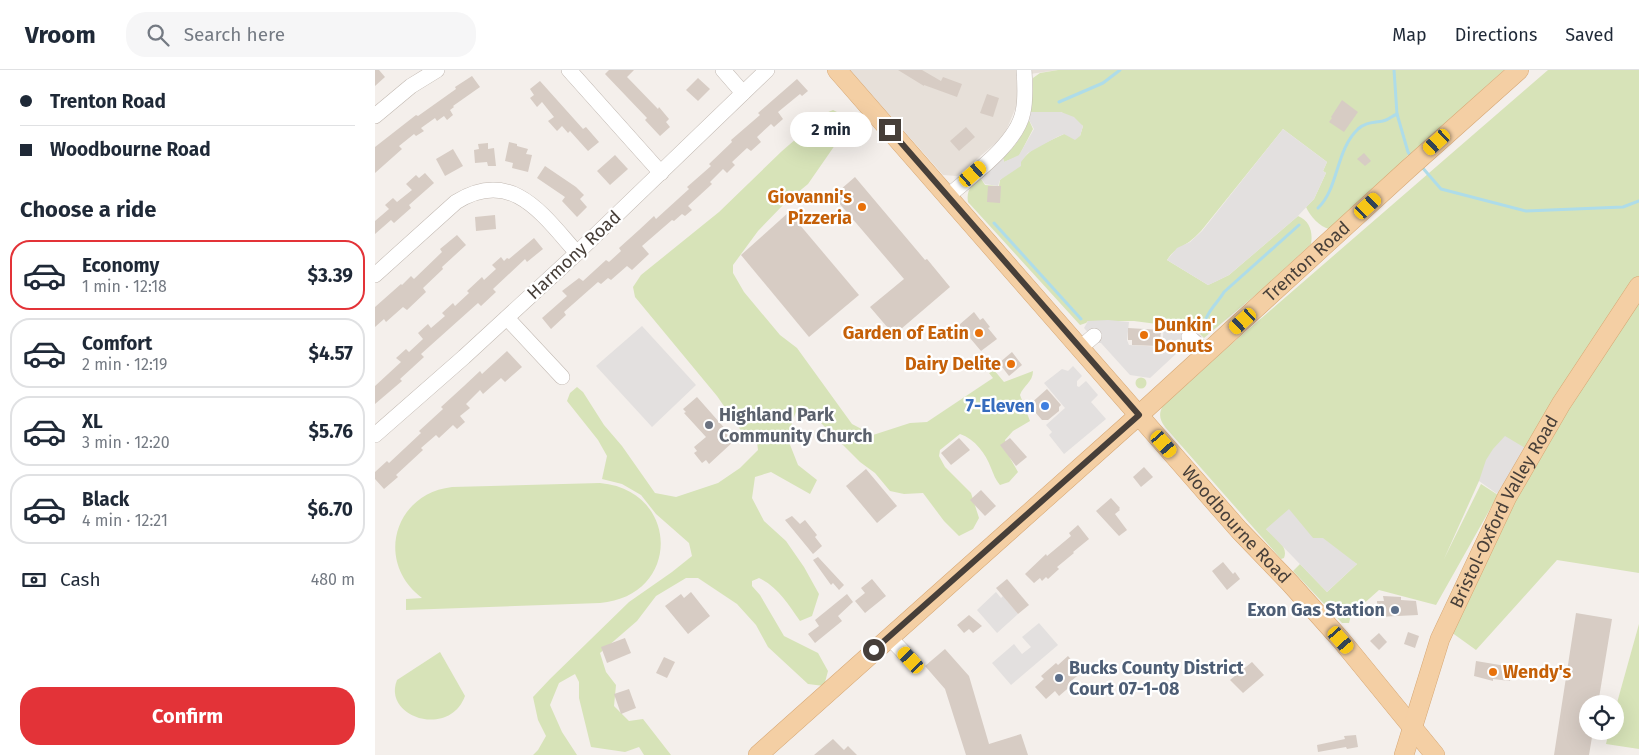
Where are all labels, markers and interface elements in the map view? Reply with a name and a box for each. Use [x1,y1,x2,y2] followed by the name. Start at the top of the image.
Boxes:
[126,12,476,57] search box
[25,21,96,49] text: Vroom
[144,21,172,49] icon: search
[184,23,285,46] text: Search here
[1392,24,1427,46] text: Map
[1455,24,1537,46] text: Directions
[1565,24,1614,46] text: Saved
[50,90,166,113] text: Trenton Road
[790,112,873,148] callout: 2 min
[879,119,901,141] route end
[811,120,851,139] text: 2 min
[1420,126,1453,158] car
[50,138,211,161] text: Woodbourne Road
[956,158,989,190] car
[768,186,852,229] place label: Giovanni's Pizzeria
[1351,190,1384,222] car
[20,196,156,223] text: Choose a ride
[856,201,868,213] marker: Giovanni's Pizzeria
[522,206,626,304] street label: Harmony Road
[1259,217,1354,307] street label: Trenton Road
[22,253,67,298] icon: car
[82,254,159,277] text: Economy
[308,264,353,287] text: $3.39
[82,277,167,296] text: 1 min · 12:18
[1226,305,1259,337] car
[1154,314,1216,357] place label: Dunkin' Donuts
[843,322,969,344] place label: Garden of Eatin
[973,327,985,339] marker: Garden of Eatin
[1138,329,1150,341] marker: Dunkin' Donuts
[22,331,67,376] icon: car
[82,332,152,355] text: Comfort
[309,342,353,365] text: $4.57
[905,353,1001,375] place label: Dairy Delite
[82,355,167,374] text: 2 min · 12:19
[1005,358,1017,370] marker: Dairy Delite
[965,395,1035,417] place label: 7-Eleven
[1039,400,1051,412] marker: 7-Eleven
[719,404,873,447] place label: Highland Park Community Church
[22,409,67,454] icon: car
[82,410,103,433] text: XL
[1445,411,1563,612] street label: Bristol-Oxford Valley Road
[703,419,715,431] marker: Highland Park Community Church
[309,420,353,443] text: $5.76
[1148,428,1179,460] car
[82,433,170,452] text: 3 min · 12:20
[1177,461,1295,588] street label: Woodbourne Road
[22,487,67,532] icon: car
[82,488,129,511] text: Black
[307,498,353,521] text: $6.70
[82,511,168,530] text: 4 min · 12:21
[20,566,48,594] icon: cash
[60,568,101,591] text: Cash
[311,570,355,589] text: 480 m
[1247,599,1385,621] place label: Exon Gas Station
[1389,604,1401,616] marker: Exon Gas Station
[1325,624,1356,656] car
[863,639,885,661] route start
[895,644,926,676] car
[1069,657,1245,700] place label: Bucks County District Court 07-1-08
[1503,661,1572,683] place label: Wendy's
[1487,666,1499,678] marker: Wendy's
[1053,672,1065,684] marker: Bucks County District Court 07-1-08
[20,687,355,745] button: Confirm
[1579,695,1624,740] map controls
[1579,695,1624,740] button: locate

